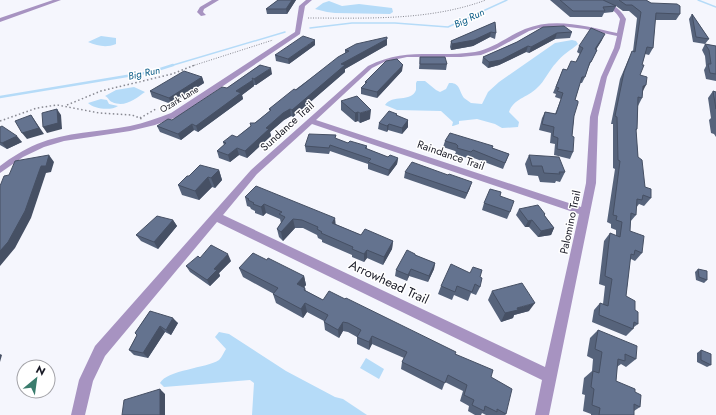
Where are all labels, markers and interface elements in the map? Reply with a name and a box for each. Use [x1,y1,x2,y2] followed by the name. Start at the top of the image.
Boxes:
[451,4,487,32] water label: Big Run
[127,62,161,84] water label: Big Run
[157,82,201,116] street label: Ozark Lane
[256,97,318,155] street label: Sundance Trail
[415,136,487,174] street label: Raindance Trail
[555,189,585,255] street label: Palomino Trail
[346,255,432,309] street label: Arrowhead Trail
[16,359,56,399] north arrow
[33,361,49,379] text: N

